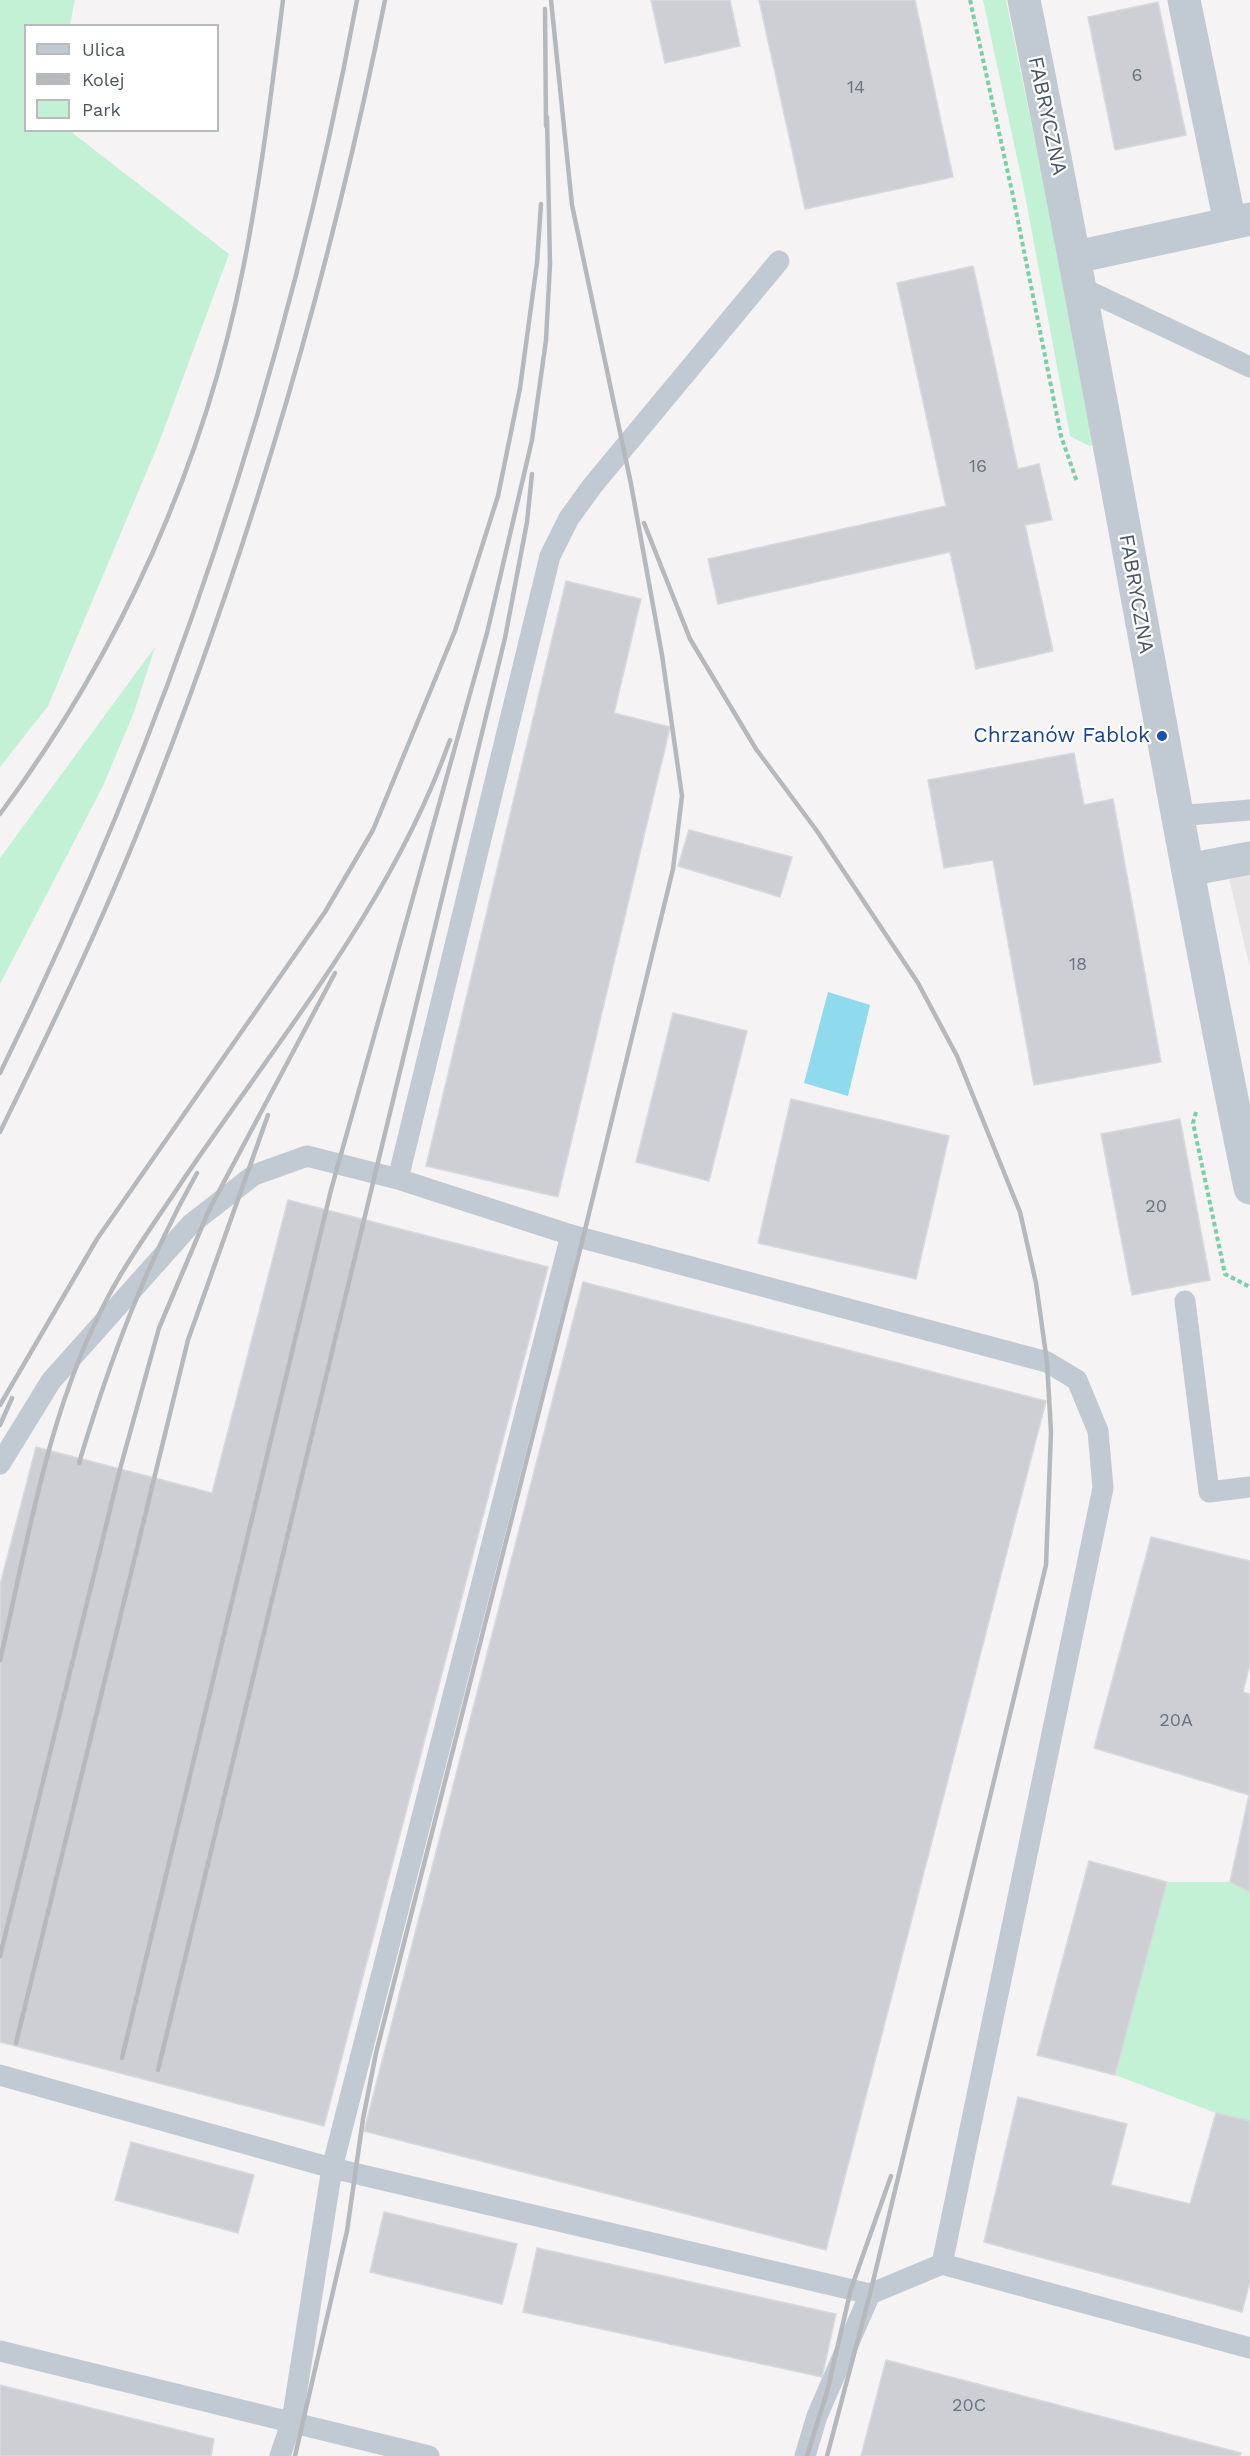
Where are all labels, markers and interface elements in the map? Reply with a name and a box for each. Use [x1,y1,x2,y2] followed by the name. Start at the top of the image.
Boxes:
[24,24,219,132] legend
[82,39,125,60] text: Ulica
[1022,54,1072,178] street label: FABRYCZNA
[1132,65,1142,87] house number: 6
[82,69,125,90] text: Kolej
[847,77,865,99] house number: 14
[82,99,121,120] text: Park
[969,456,987,478] house number: 16
[1113,532,1159,656] street label: FABRYCZNA
[973,723,1150,749] place label: Chrzanów Fablok
[1155,729,1169,743] marker: Chrzanów Fablok
[1069,954,1087,976] house number: 18
[1145,1196,1167,1218] house number: 20
[1159,1710,1193,1732] house number: 20A
[952,2395,986,2417] house number: 20C

